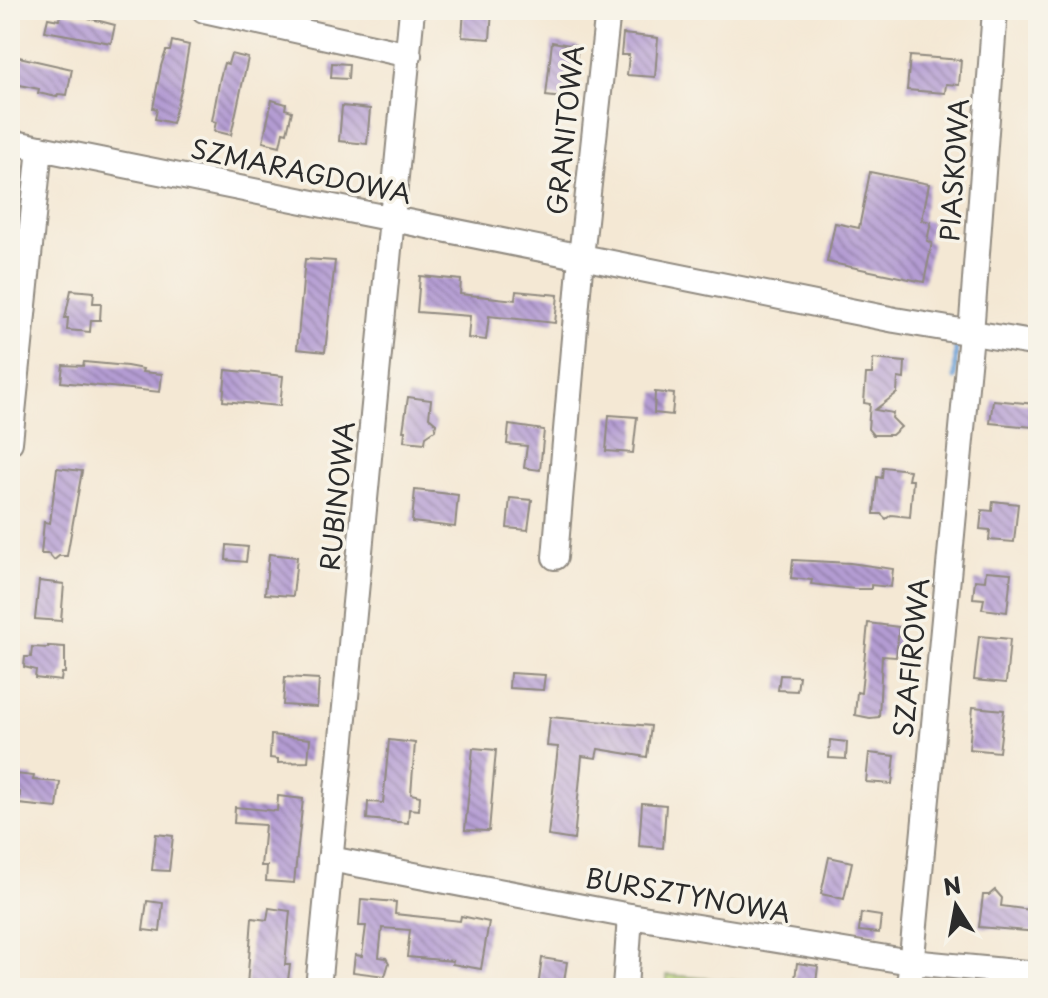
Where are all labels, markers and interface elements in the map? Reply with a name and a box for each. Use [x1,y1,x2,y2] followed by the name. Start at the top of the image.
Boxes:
[536,43,593,217] street label: GRANITOWA
[929,97,978,243] street label: PIASKOWA
[187,128,415,213] street label: SZMARAGDOWA
[309,419,364,572] street label: RUBINOWA
[883,576,938,740] street label: SZAFIROWA
[583,857,794,932] street label: BURSZTYNOWA
[916,866,996,946] north arrow
[940,867,964,903] text: N

